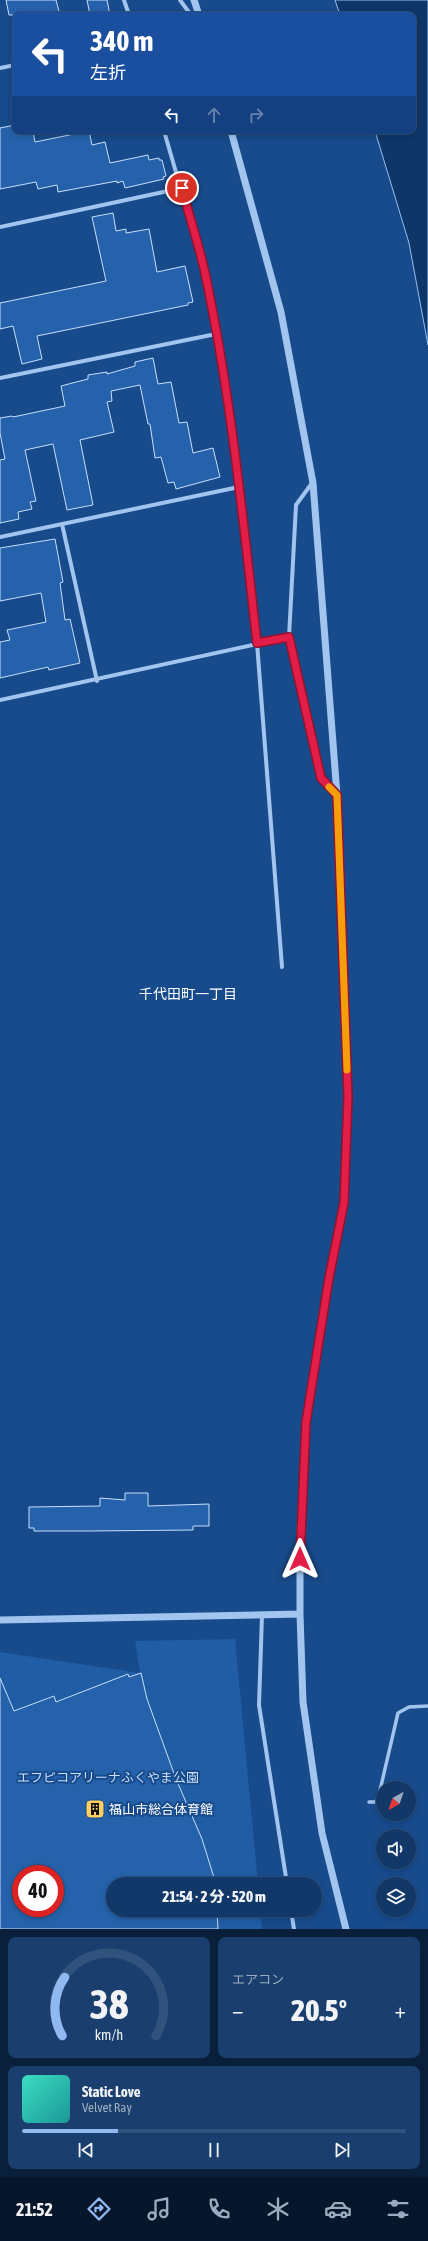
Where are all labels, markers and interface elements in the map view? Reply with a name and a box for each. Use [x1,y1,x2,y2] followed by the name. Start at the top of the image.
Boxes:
[90,25,153,57] text: 340 m
[24,28,76,80] icon: left
[90,62,126,83] text: 左折
[161,104,183,126] icon: left
[203,104,225,126] icon: ahead
[245,104,267,126] icon: right
[165,171,199,205] pin
[171,177,193,199] icon: arrive
[139,986,237,1002] district label: 千代田町一丁目
[279,1538,321,1580] position arrow
[17,1770,199,1785] park label: エフピコアリーナふくやま公園
[376,1781,416,1821] north arrow
[376,1781,416,1917] map controls
[84,1798,106,1820] building icon: 福山市総合体育館
[109,1802,213,1817] place label: 福山市総合体育館
[376,1829,416,1869] button: sound
[12,1865,64,1917] speed limit sign: 40
[376,1877,416,1917] button: layers
[162,1888,266,1905] text: 21:54 · 2 分 · 520 m
[232,1972,284,1987] text: エアコン
[89,1979,129,2027] text: 38
[291,1993,347,2027] text: 20.5°
[232,1997,243,2023] text: −
[395,1997,406,2023] text: +
[95,2026,123,2042] text: km/h
[82,2083,141,2100] text: Static Love
[82,2100,132,2115] text: Velvet Ray
[75,2139,97,2161] icon: previous
[203,2139,225,2161] icon: pause
[331,2139,353,2161] icon: next
[85,2195,113,2223] icon: directions
[145,2195,173,2223] icon: music
[205,2195,233,2223] icon: phone
[264,2195,292,2223] icon: climate
[324,2195,352,2223] icon: car
[384,2195,412,2223] icon: filters
[16,2199,53,2220] text: 21:52

